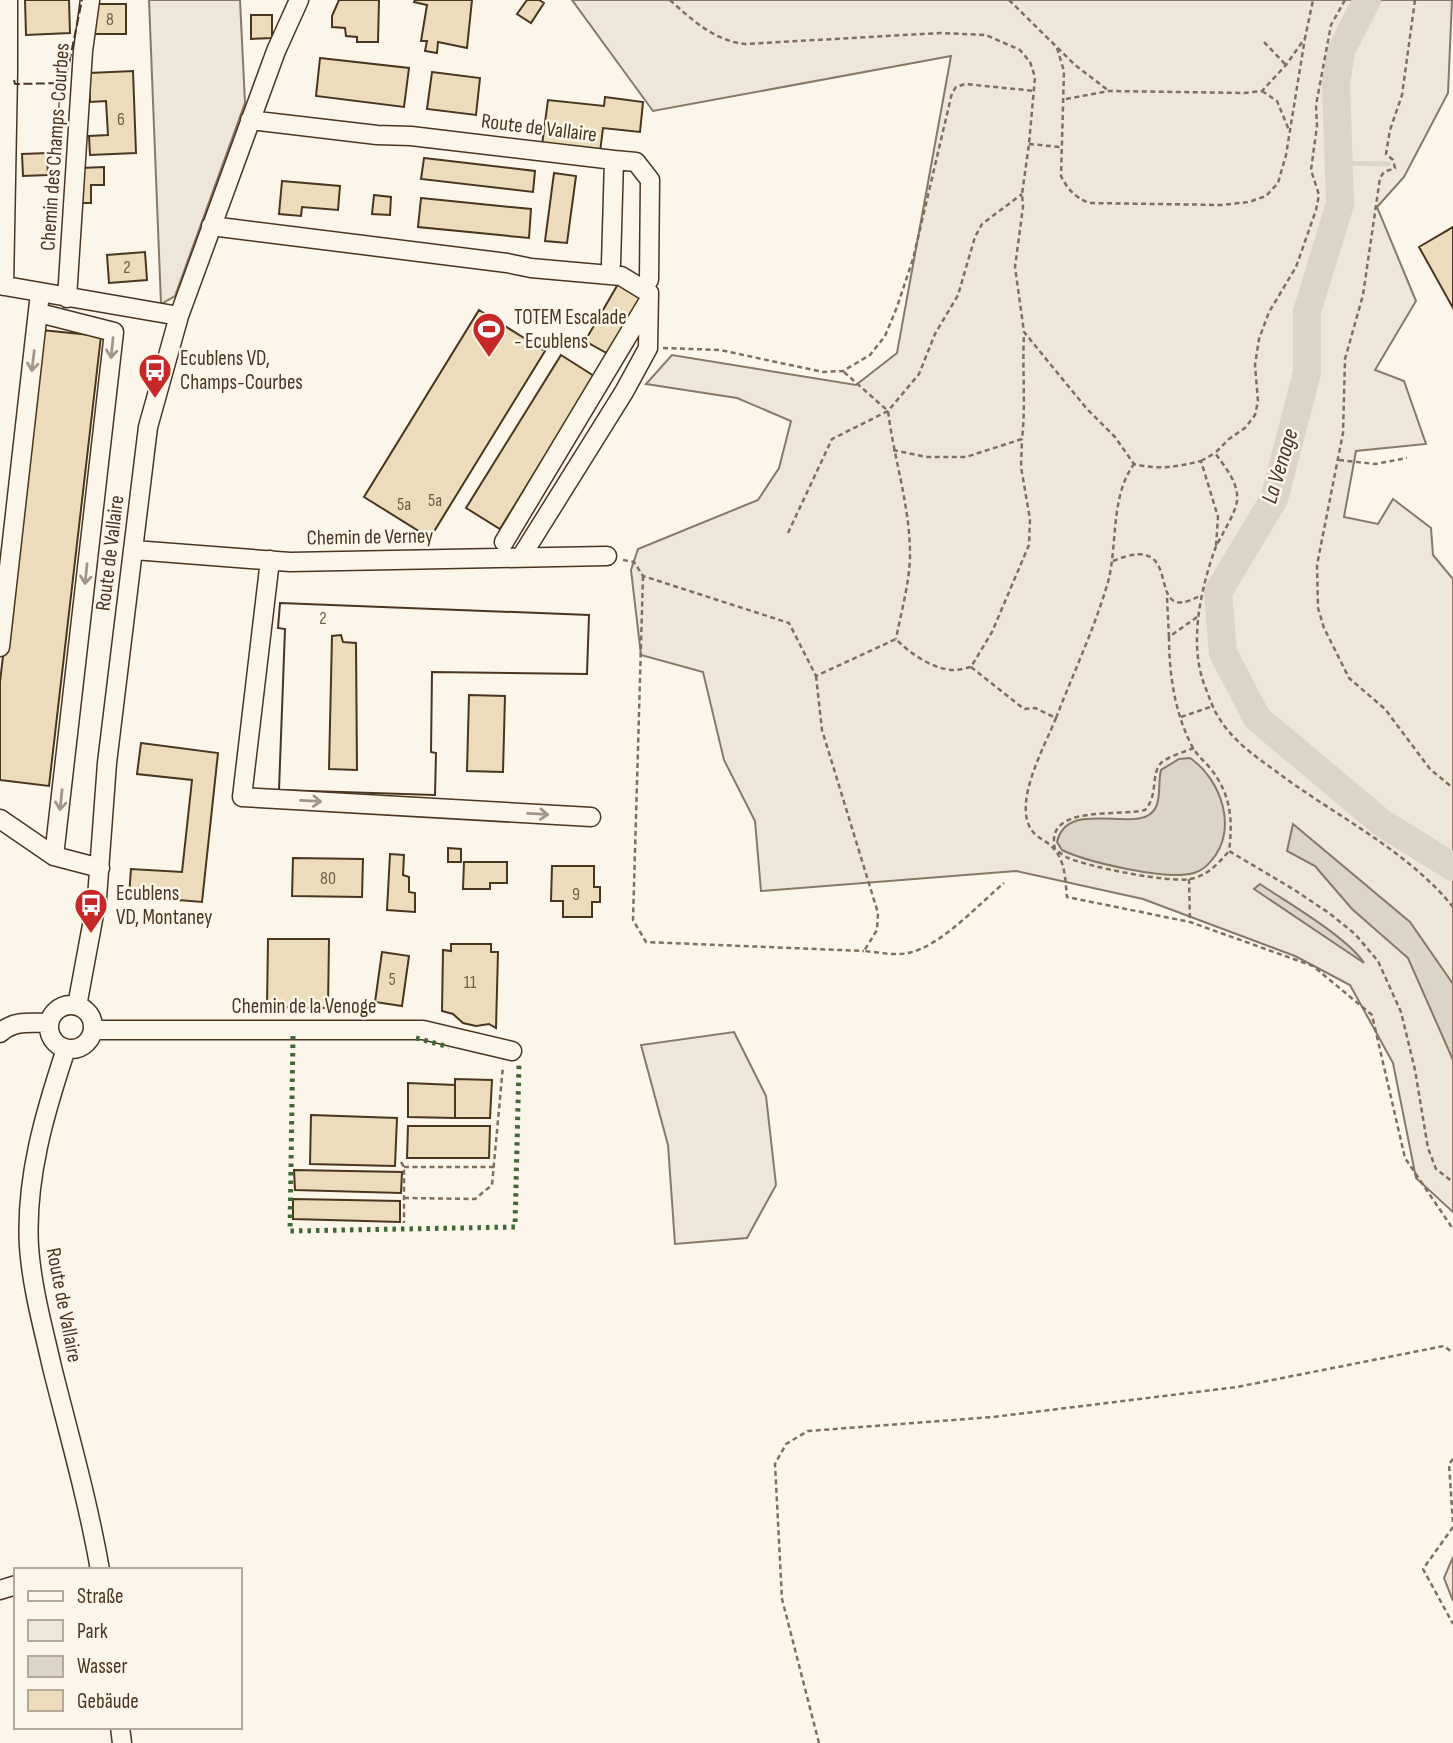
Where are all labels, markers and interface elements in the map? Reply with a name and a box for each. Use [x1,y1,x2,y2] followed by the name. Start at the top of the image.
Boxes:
[106,9,114,30] house number: 8
[35,42,75,252] street label: Chemin des Champs-Courbes
[117,109,125,130] house number: 6
[480,109,598,147] street label: Route de Vallaire
[123,257,131,278] house number: 2
[514,305,627,354] place label: TOTEM Escalade - Ecublens
[470,310,508,359] sports icon: TOTEM Escalade - Ecublens
[105,336,118,359] one-way arrow
[180,346,303,395] place label: Ecublens VD, Champs-Courbes
[27,349,40,372] one-way arrow
[136,351,174,400] bus stop icon: Ecublens VD, Champs-Courbes
[1255,425,1305,507] water label: La Venoge
[428,490,442,511] house number: 5a
[91,494,129,612] street label: Route de Vallaire
[397,494,411,515] house number: 5a
[307,523,433,551] street label: Chemin de Verney
[80,562,93,585] one-way arrow
[319,608,327,629] house number: 2
[54,788,67,811] one-way arrow
[299,795,321,808] one-way arrow
[526,808,548,821] one-way arrow
[320,868,336,889] house number: 80
[116,881,212,930] place label: Ecublens VD, Montaney
[572,884,580,905] house number: 9
[72,886,110,935] bus stop icon: Ecublens VD, Montaney
[388,969,396,990] house number: 5
[464,972,477,993] house number: 11
[232,994,376,1019] street label: Chemin de la Venoge
[41,1246,87,1364] street label: Route de Vallaire
[14,1568,242,1729] legend
[77,1584,123,1609] text: Straße
[77,1619,108,1644] text: Park
[77,1654,128,1679] text: Wasser
[77,1689,139,1714] text: Gebäude

